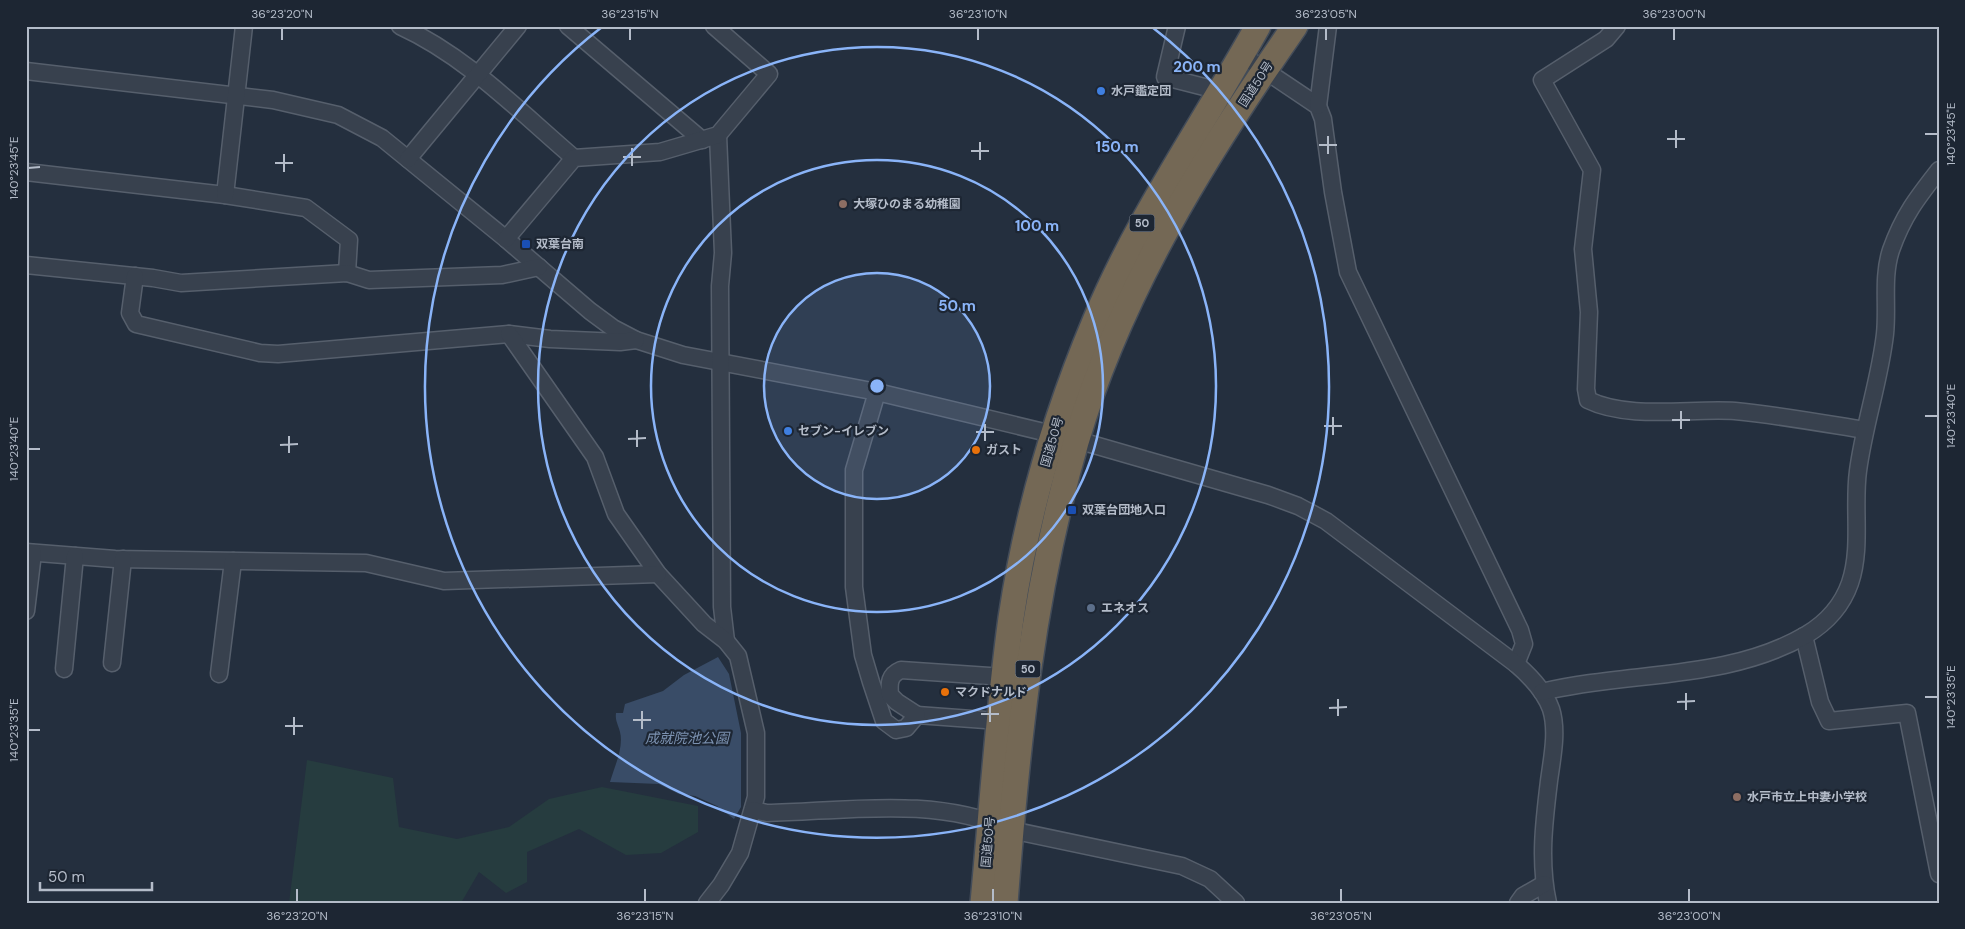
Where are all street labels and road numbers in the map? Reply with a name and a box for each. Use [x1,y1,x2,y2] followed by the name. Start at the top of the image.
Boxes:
[1235,58,1277,110] street label: 国道50号
[1130,214,1154,232] road number: 50
[1037,415,1067,469] street label: 国道50号
[1016,661,1040,678] road number: 50
[978,816,998,868] street label: 国道50号

